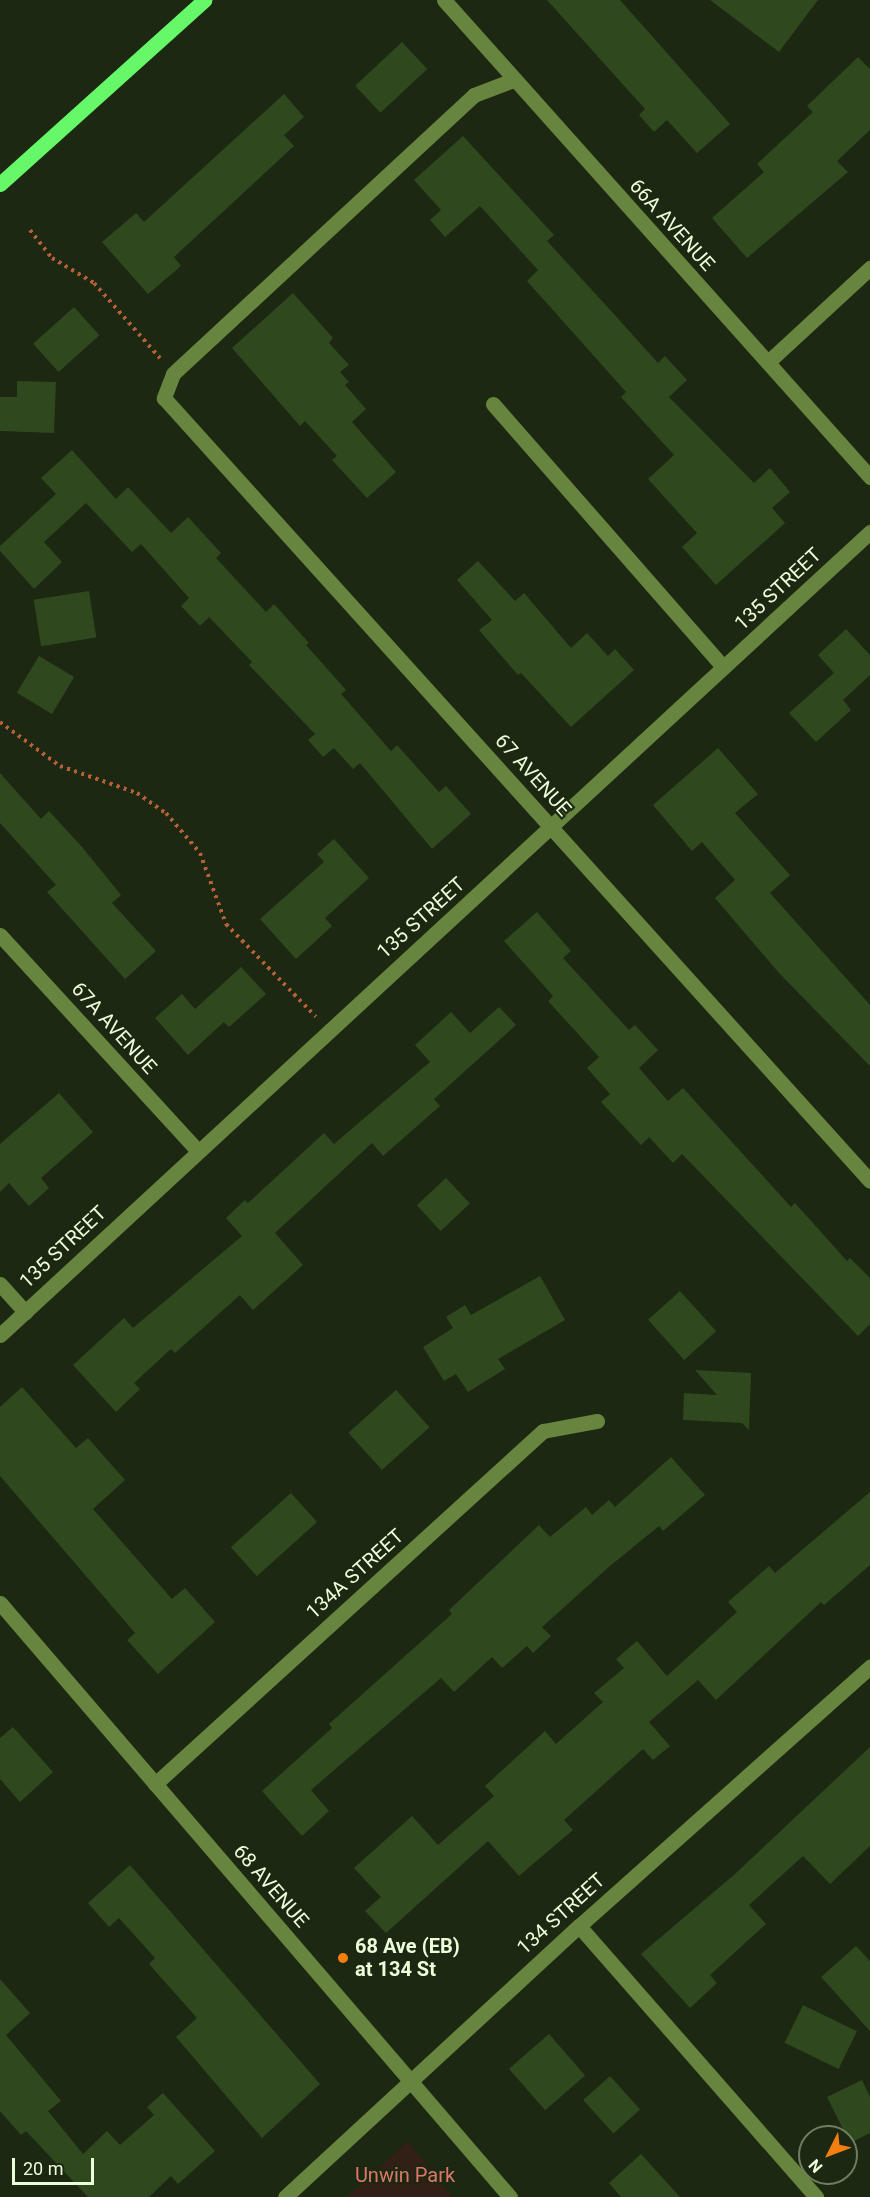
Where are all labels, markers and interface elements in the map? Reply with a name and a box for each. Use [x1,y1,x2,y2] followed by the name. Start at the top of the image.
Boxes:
[624,174,720,276] street label: 66A AVENUE
[730,543,826,635] street label: 135 STREET
[490,729,576,821] street label: 67 AVENUE
[372,872,470,964] street label: 135 STREET
[66,977,162,1079] street label: 67A AVENUE
[15,1201,111,1293] street label: 135 STREET
[301,1524,409,1624] street label: 134A STREET
[228,1840,314,1932] street label: 68 AVENUE
[512,1868,610,1960] street label: 134 STREET
[355,1934,460,1981] place label: 68 Ave (EB) at 134 St
[336,1951,350,1965] marker: 68 Ave (EB) at 134 St
[798,2125,858,2185] north arrow
[15,2146,98,2184] scale bar
[805,2155,827,2177] text: N
[23,2158,63,2179] text: 20 m
[355,2163,455,2187] park label: Unwin Park

